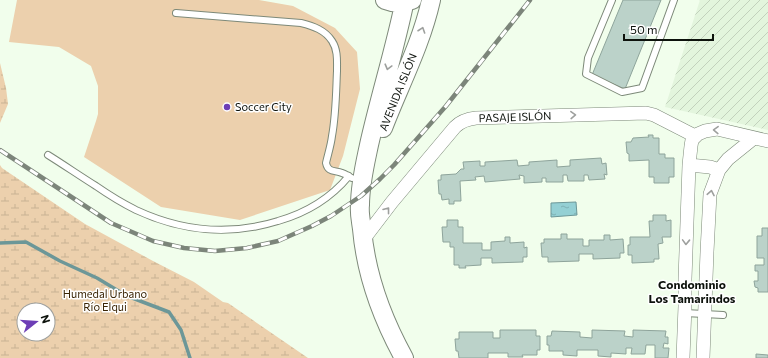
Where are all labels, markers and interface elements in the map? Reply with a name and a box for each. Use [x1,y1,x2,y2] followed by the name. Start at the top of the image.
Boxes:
[624,16,713,42] scale bar
[630,22,658,36] text: 50 m
[418,26,426,33] one-way arrow
[375,51,419,133] street label: AVENIDA ISLÓN
[385,64,393,70] one-way arrow
[235,100,292,113] place label: Soccer City
[222,102,232,112] marker: Soccer City
[478,108,552,125] street label: PASAJE ISLÓN
[570,111,576,119] one-way arrow
[713,126,719,134] one-way arrow
[707,190,715,197] one-way arrow
[382,207,389,214] one-way arrow
[682,239,691,245] one-way arrow
[649,277,736,305] district label: Condominio Los Tamarindos
[63,287,148,313] park label: Humedal Urbano Río Elqui
[16,302,56,342] north arrow
[39,313,53,325] text: N

